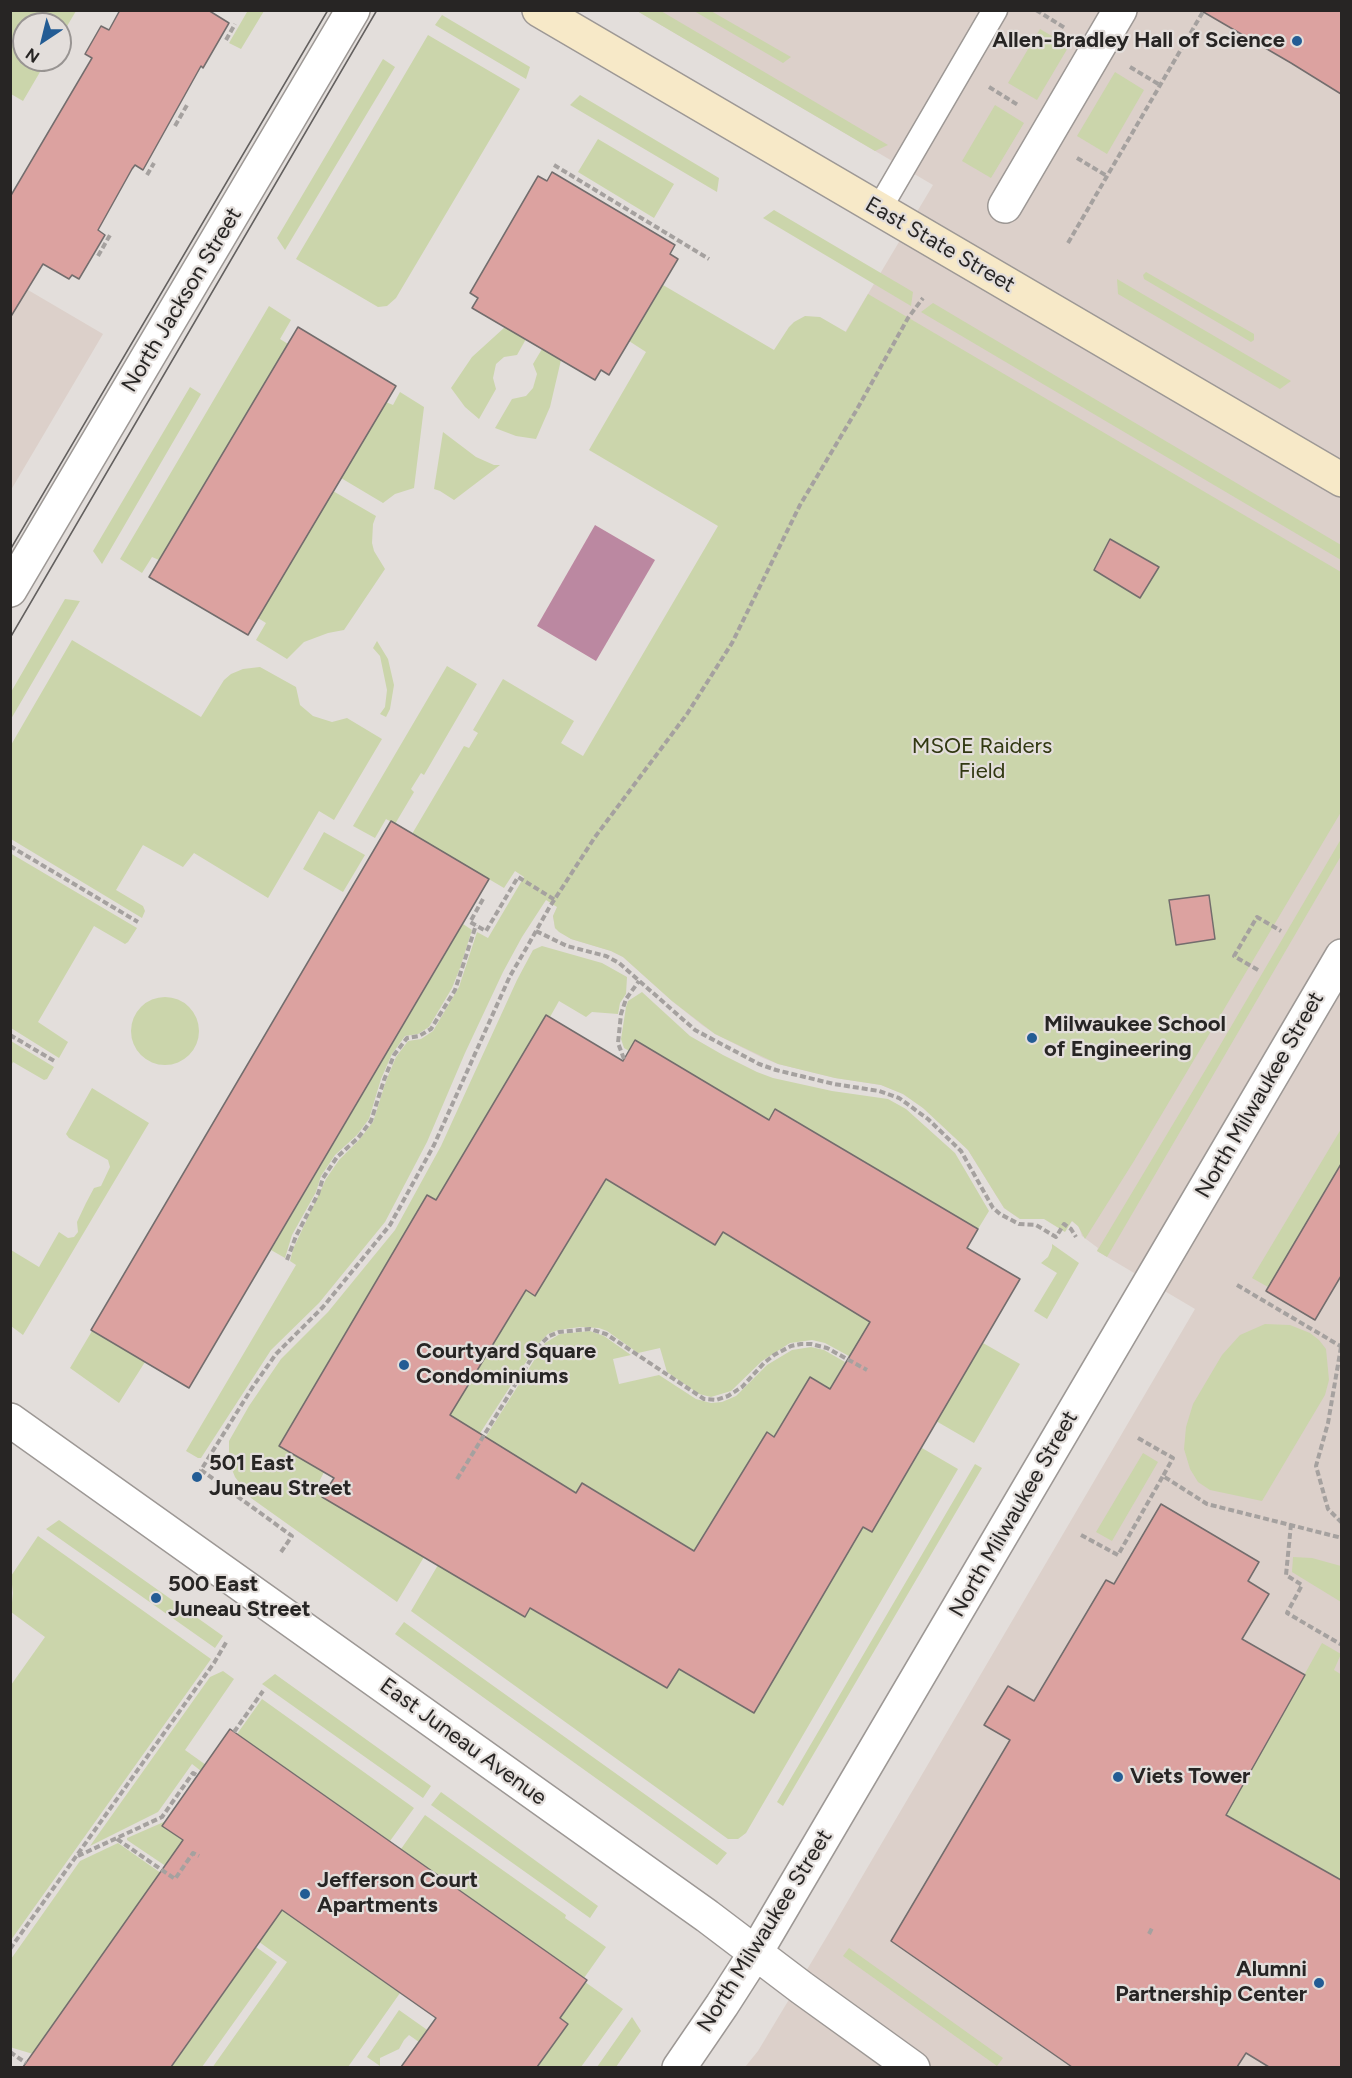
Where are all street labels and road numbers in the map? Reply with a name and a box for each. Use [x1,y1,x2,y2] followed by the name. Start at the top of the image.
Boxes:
[860,191,1020,299] street label: East State Street
[116,203,248,397] street label: North Jackson Street
[1190,987,1330,1203] street label: North Milwaukee Street
[944,1406,1084,1622] street label: North Milwaukee Street
[375,1673,551,1811] street label: East Juneau Avenue
[692,1825,838,2037] street label: North Milwaukee Street

